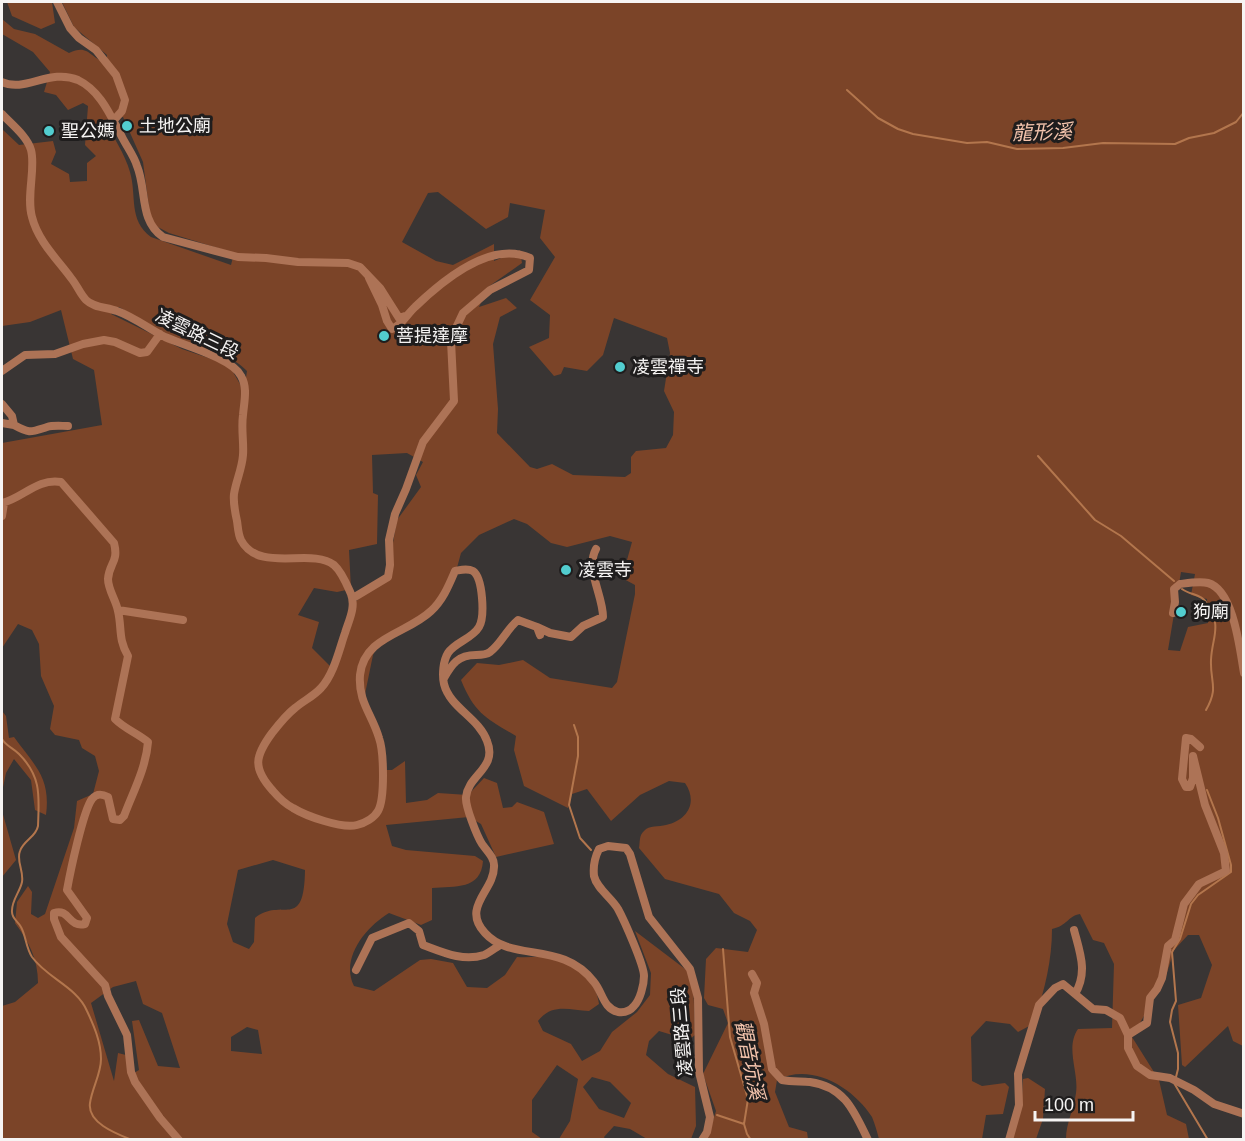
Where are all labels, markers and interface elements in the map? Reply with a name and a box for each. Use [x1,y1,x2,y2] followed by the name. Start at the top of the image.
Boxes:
[139,116,211,136] place label: 土地公廟
[120,119,134,133] marker: 土地公廟
[1012,120,1075,144] water label: 龍形溪
[61,121,115,141] place label: 聖公媽
[42,124,56,138] marker: 聖公媽
[152,305,242,363] street label: 凌雲路三段
[396,326,468,346] place label: 菩提達摩
[377,329,391,343] marker: 菩提達摩
[632,357,704,377] place label: 凌雲禪寺
[613,360,627,374] marker: 凌雲禪寺
[578,560,632,580] place label: 凌雲寺
[559,563,573,577] marker: 凌雲寺
[1193,602,1229,622] place label: 狗廟
[1174,605,1188,619] marker: 狗廟
[668,986,696,1078] street label: 凌雲路三段
[732,1019,769,1104] water label: 觀音坑溪
[1035,1084,1132,1122] scale bar
[1044,1095,1094,1115] text: 100 m

